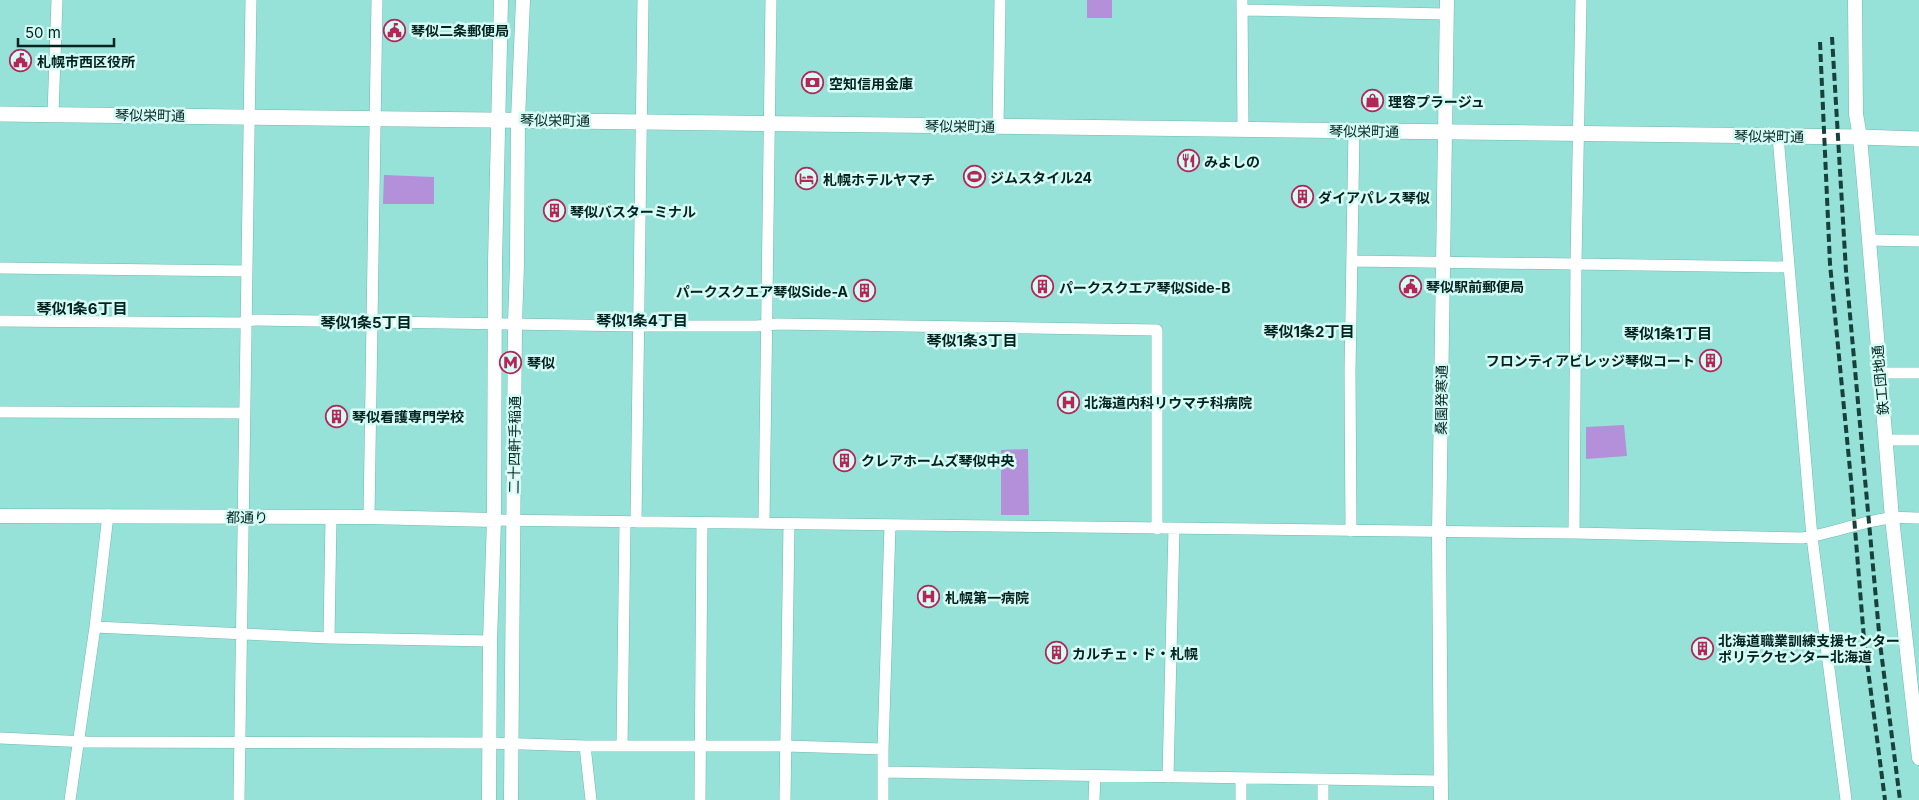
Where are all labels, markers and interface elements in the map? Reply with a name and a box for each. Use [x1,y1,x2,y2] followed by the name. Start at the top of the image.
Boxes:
[18,15,114,47] scale bar
[383,18,407,42] public building icon: 琴似二条郵便局
[411,22,509,39] place label: 琴似二条郵便局
[25,23,61,42] text: 50 m
[9,49,33,73] public building icon: 札幌市西区役所
[37,53,135,70] place label: 札幌市西区役所
[801,71,825,95] bank icon: 空知信用金庫
[829,75,913,92] place label: 空知信用金庫
[1360,89,1384,113] shop icon: 理容プラージュ
[1388,93,1485,110] place label: 理容プラージュ
[115,106,185,124] street label: 琴似栄町通
[520,111,590,129] street label: 琴似栄町通
[925,117,995,135] street label: 琴似栄町通
[1329,122,1399,140] street label: 琴似栄町通
[1734,127,1804,145] street label: 琴似栄町通
[1176,149,1200,173] restaurant icon: みよしの
[1204,153,1260,170] place label: みよしの
[962,165,986,189] sports icon: ジムスタイル24
[795,167,819,191] hotel icon: 札幌ホテルヤマチ
[990,169,1092,186] place label: ジムスタイル24
[823,171,935,188] place label: 札幌ホテルヤマチ
[1290,185,1314,209] building icon: ダイアパレス琴似
[1318,189,1430,206] place label: ダイアパレス琴似
[542,199,566,223] building icon: 琴似バスターミナル
[570,203,696,220] place label: 琴似バスターミナル
[1398,274,1422,298] public building icon: 琴似駅前郵便局
[1031,275,1055,299] building icon: パークスクエア琴似Side-B
[1426,278,1524,295] place label: 琴似駅前郵便局
[852,279,876,303] building icon: パークスクエア琴似Side-A
[1059,279,1231,296] place label: パークスクエア琴似Side-B
[676,283,849,300] place label: パークスクエア琴似Side-A
[36,299,128,318] district label: 琴似1条6丁目
[596,311,688,330] district label: 琴似1条4丁目
[320,313,412,332] district label: 琴似1条5丁目
[1264,322,1354,341] district label: 琴似1条2丁目
[1624,324,1712,343] district label: 琴似1条1丁目
[926,331,1018,350] district label: 琴似1条3丁目
[1868,344,1892,416] street label: 鉄工団地通
[1699,348,1723,372] building icon: フロンティアビレッジ琴似コート
[499,350,523,374] metro station icon: 琴似
[1486,352,1695,369] place label: フロンティアビレッジ琴似コート
[527,354,555,371] place label: 琴似
[1432,365,1450,435] street label: 桑園発寒通
[1056,390,1080,414] hospital icon: 北海道内科リウマチ科病院
[1084,394,1252,411] place label: 北海道内科リウマチ科病院
[505,396,523,494] street label: 二十四軒手稲通
[324,404,348,428] building icon: 琴似看護専門学校
[352,408,464,425] place label: 琴似看護専門学校
[833,448,857,472] building icon: クレアホームズ琴似中央
[861,452,1015,469] place label: クレアホームズ琴似中央
[226,508,268,526] street label: 都通り
[917,585,941,609] hospital icon: 札幌第一病院
[945,589,1029,606] place label: 札幌第一病院
[1718,632,1900,665] place label: 北海道職業訓練支援センター ポリテクセンター北海道
[1690,636,1714,660] building icon: 北海道職業訓練支援センター ポリテクセンター北海道
[1044,641,1068,665] building icon: カルチェ・ド・札幌
[1072,645,1198,662] place label: カルチェ・ド・札幌

